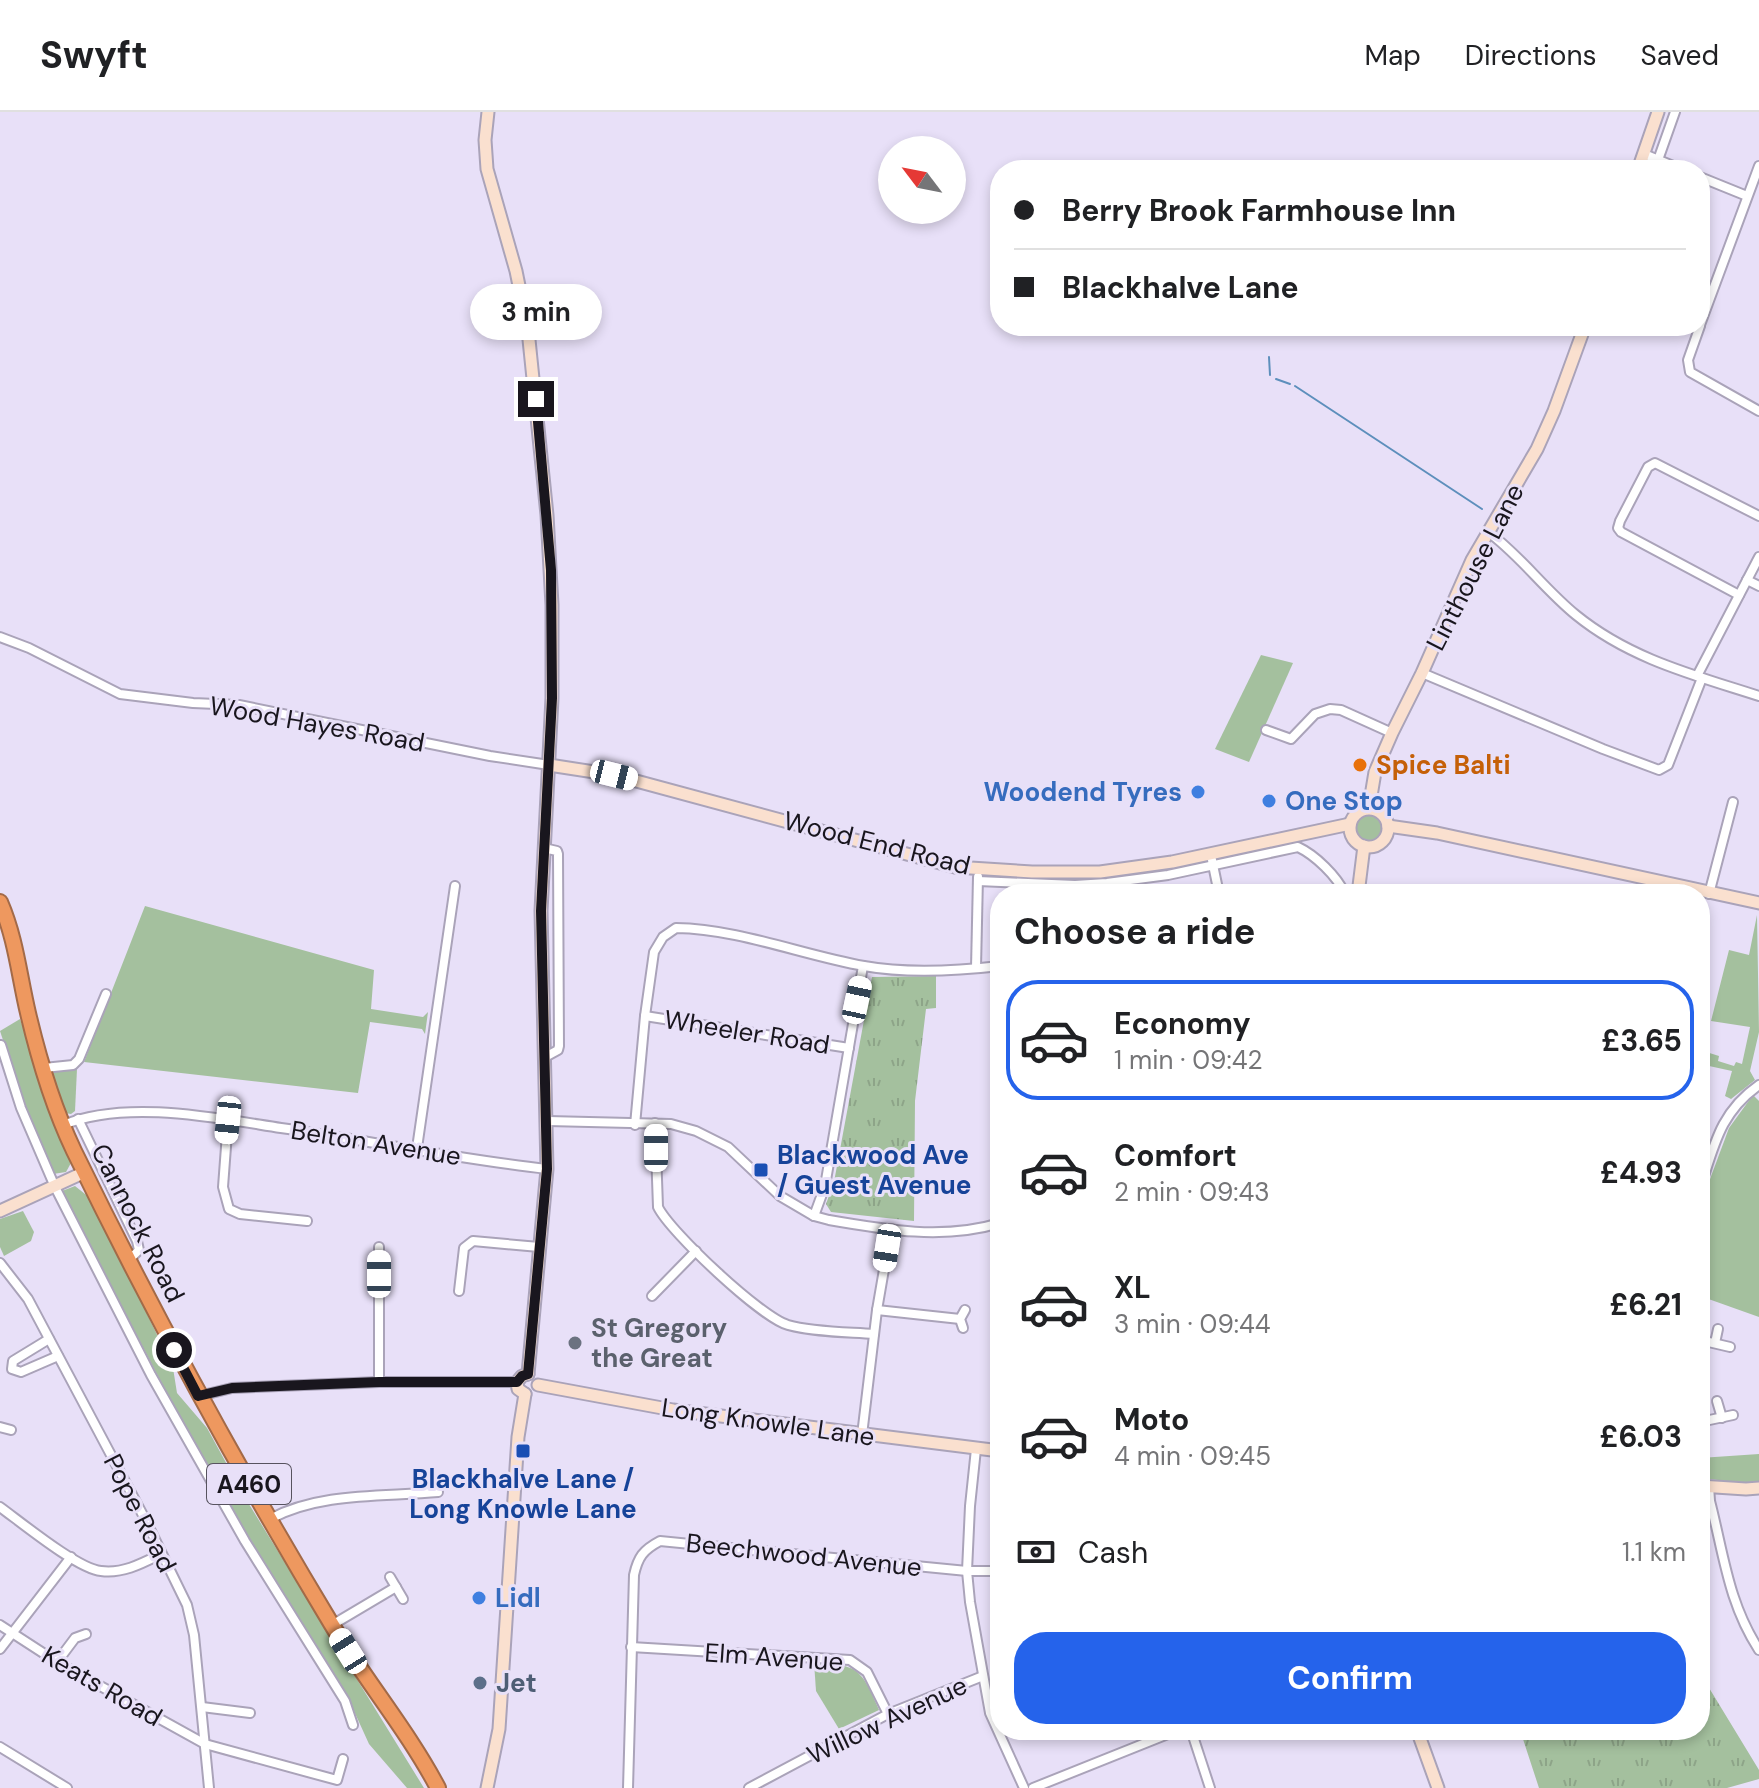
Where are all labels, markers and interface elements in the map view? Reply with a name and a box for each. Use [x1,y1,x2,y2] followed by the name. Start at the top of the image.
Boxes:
[40,30,148,80] text: Swyft
[1364,37,1421,74] text: Map
[1465,37,1597,74] text: Directions
[1641,37,1719,74] text: Saved
[878,136,966,224] north arrow
[878,136,966,224] map controls
[1062,191,1456,230] text: Berry Brook Farmhouse Inn
[1062,268,1299,307] text: Blackhalve Lane
[470,283,602,339] callout: 3 min
[501,295,571,329] text: 3 min
[518,381,554,417] route end
[1418,478,1532,656] street label: Linthouse Lane
[207,688,427,760] street label: Wood Hayes Road
[1376,748,1511,782] place label: Spice Balti
[1351,756,1369,774] marker: Spice Balti
[588,758,640,792] car
[984,775,1182,809] place label: Woodend Tyres
[1189,783,1207,801] marker: Woodend Tyres
[1285,784,1403,818] place label: One Stop
[1260,792,1278,810] marker: One Stop
[780,803,974,883] street label: Wood End Road
[1014,908,1255,955] text: Choose a ride
[840,974,874,1026] car
[662,1002,832,1062] street label: Wheeler Road
[1018,1004,1090,1076] icon: car
[1114,1004,1251,1043] text: Economy
[1601,1021,1682,1060] text: £3.65
[1114,1043,1262,1077] text: 1 min · 09:42
[214,1095,242,1145] car
[289,1113,463,1173] street label: Belton Avenue
[644,1124,668,1172] car
[1018,1136,1090,1208] icon: car
[1114,1136,1237,1175] text: Comfort
[83,1138,193,1308] street label: Cannock Road
[777,1138,971,1202] place label: Blackwood Ave / Guest Avenue
[1600,1153,1682,1192] text: £4.93
[752,1161,770,1179] marker: Blackwood Ave / Guest Avenue
[1114,1175,1270,1209] text: 2 min · 09:43
[871,1222,903,1274] car
[367,1250,391,1298] car
[1018,1268,1090,1340] icon: car
[1114,1268,1151,1307] text: XL
[1609,1285,1682,1324] text: £6.21
[1114,1307,1271,1341] text: 3 min · 09:44
[591,1311,728,1375] place label: St Gregory the Great
[156,1332,192,1368] route start
[566,1334,584,1352] marker: St Gregory the Great
[659,1390,877,1454] street label: Long Knowle Lane
[1018,1400,1090,1472] icon: car
[1114,1400,1189,1439] text: Moto
[1600,1417,1682,1456] text: £6.03
[1114,1439,1271,1473] text: 4 min · 09:45
[514,1442,532,1460] marker: Blackhalve Lane / Long Knowle Lane
[96,1448,184,1578] street label: Pope Road
[409,1462,637,1526] place label: Blackhalve Lane / Long Knowle Lane
[207,1464,291,1504] road number: A460
[684,1526,924,1584] street label: Beechwood Avenue
[1014,1530,1058,1574] icon: cash
[1078,1533,1148,1572] text: Cash
[1622,1535,1686,1569] text: 1.1 km
[495,1581,541,1615] place label: Lidl
[470,1589,488,1607] marker: Lidl
[325,1624,371,1678] car
[1014,1632,1686,1724] button: Confirm
[704,1635,844,1679] street label: Elm Avenue
[36,1638,168,1734] street label: Keats Road
[496,1666,537,1700] place label: Jet
[801,1668,973,1772] street label: Willow Avenue
[471,1674,489,1692] marker: Jet

